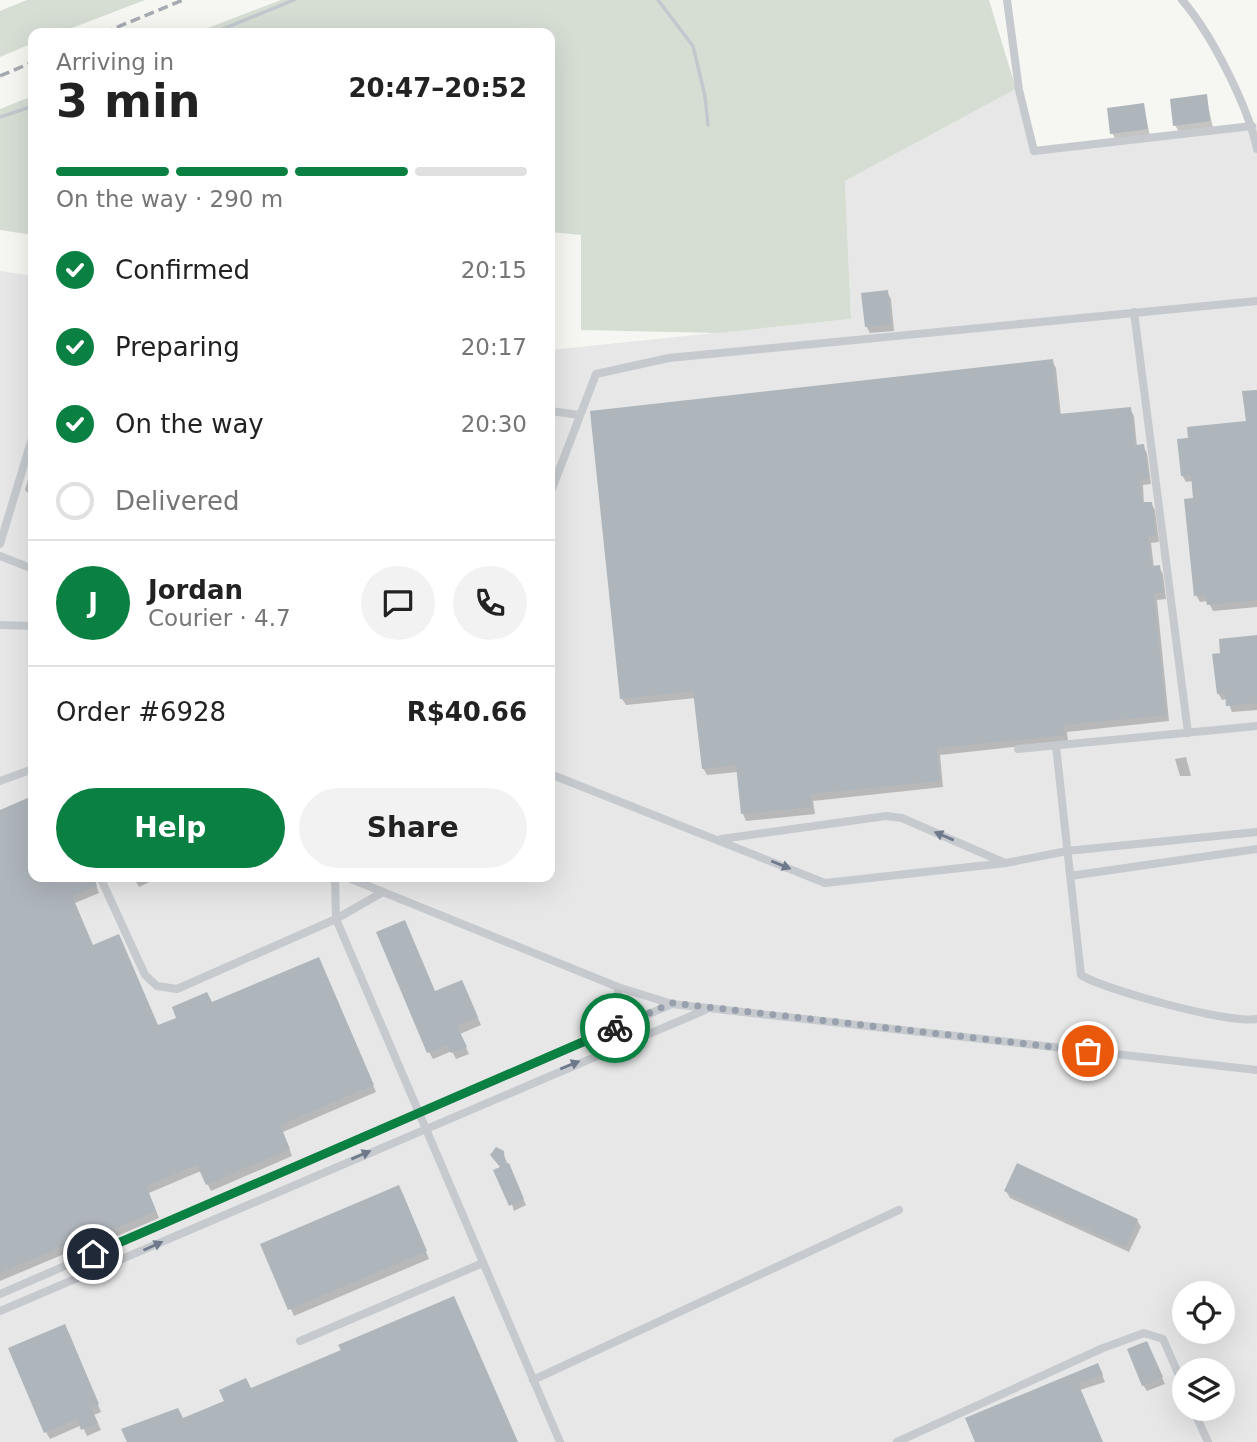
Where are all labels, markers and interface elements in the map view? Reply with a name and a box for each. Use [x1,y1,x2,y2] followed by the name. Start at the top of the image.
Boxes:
[56,49,174,75] text: Arriving in
[348,73,527,103] text: 20:47–20:52
[56,74,200,128] text: 3 min
[56,186,283,212] text: On the way · 290 m
[56,251,94,289] icon: check
[115,255,250,285] text: Confirmed
[461,257,527,283] text: 20:15
[56,328,94,366] icon: check
[115,332,240,362] text: Preparing
[461,334,527,360] text: 20:17
[56,405,94,443] icon: check
[115,409,264,439] text: On the way
[461,411,527,437] text: 20:30
[115,486,239,516] text: Delivered
[361,566,435,640] button: chat
[453,566,527,640] button: phone
[148,575,243,605] text: Jordan
[88,588,98,618] text: J
[148,605,291,631] text: Courier · 4.7
[56,697,226,727] text: Order #6928
[407,697,527,727] text: R$40.66
[56,788,285,868] button: Help
[299,788,527,868] button: Share
[934,830,954,842] one-way arrow
[771,859,792,870] one-way arrow
[580,993,650,1063] courier
[596,1009,634,1047] icon: bike
[1058,1021,1118,1081] pin
[1069,1032,1107,1070] icon: bag
[560,1060,581,1071] one-way arrow
[351,1149,371,1161] one-way arrow
[63,1224,123,1284] pin
[74,1235,112,1273] icon: home
[143,1240,163,1252] one-way arrow
[1172,1281,1235,1421] map controls
[1172,1281,1235,1344] button: locate
[1172,1358,1235,1421] button: layers

